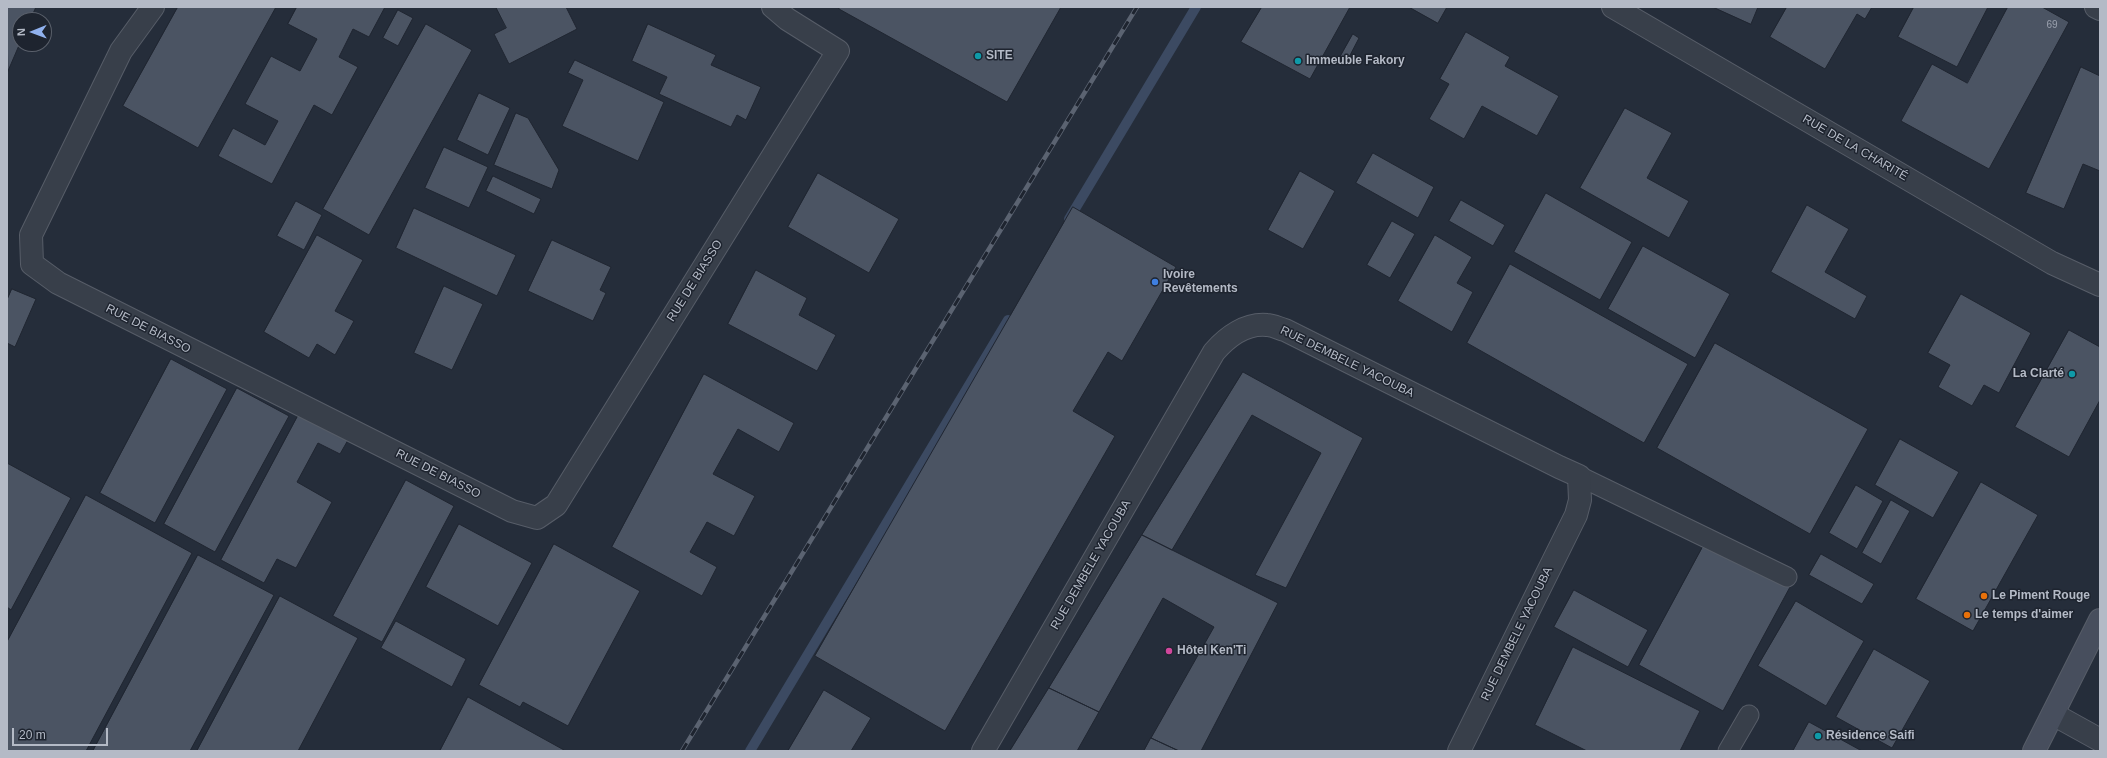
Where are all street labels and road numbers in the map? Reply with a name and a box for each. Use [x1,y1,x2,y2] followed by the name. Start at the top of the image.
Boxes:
[1800,112,1910,184] street label: RUE DE LA CHARITÉ
[664,238,726,324] street label: RUE DE BIASSO
[103,301,193,357] street label: RUE DE BIASSO
[1278,323,1416,401] street label: RUE DEMBELE YACOUBA
[393,446,483,502] street label: RUE DE BIASSO
[1048,498,1134,632] street label: RUE DEMBELE YACOUBA
[1478,565,1556,703] street label: RUE DEMBELE YACOUBA

